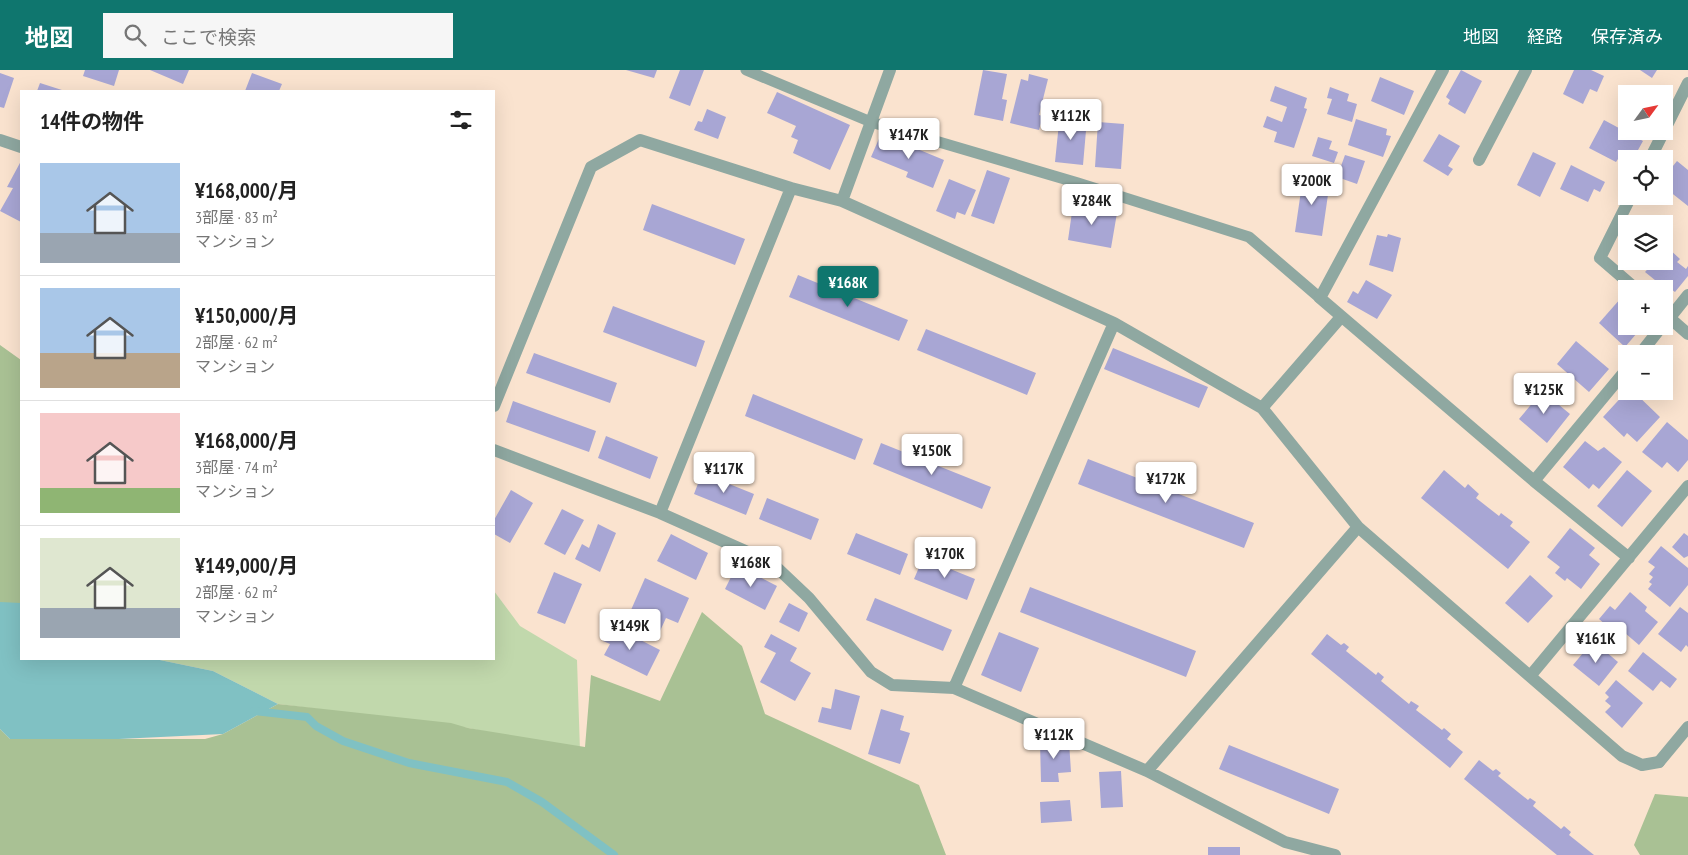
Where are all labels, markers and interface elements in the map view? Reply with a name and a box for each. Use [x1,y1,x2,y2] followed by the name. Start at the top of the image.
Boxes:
[103,13,453,58] search box
[121,21,149,49] icon: search
[25,22,73,53] text: 地図
[161,25,256,49] text: ここで検索
[1463,25,1499,48] text: 地図
[1527,25,1563,48] text: 経路
[1591,25,1663,48] text: 保存済み
[1618,85,1672,140] north arrow
[1618,85,1673,400] map controls
[1036,98,1106,141] pin: ¥112K
[1052,105,1090,125] text: ¥112K
[447,106,475,134] icon: filters
[40,108,144,135] text: 14件の物件
[874,118,944,160] pin: ¥147K
[890,124,928,144] text: ¥147K
[1618,150,1673,205] button: locate
[1277,164,1347,206] pin: ¥200K
[1293,170,1331,190] text: ¥200K
[195,177,298,204] text: ¥168,000/月
[80,183,140,243] icon: home
[1057,184,1127,226] pin: ¥284K
[1073,190,1111,210] text: ¥284K
[195,207,278,227] text: 3部屋 · 83 m²
[1618,215,1673,270] button: layers
[195,231,275,251] text: マンション
[813,266,883,308] pin: ¥168K
[829,272,867,292] text: ¥168K
[1618,280,1673,335] button: +
[195,302,298,329] text: ¥150,000/月
[80,308,140,368] icon: home
[195,332,278,352] text: 2部屋 · 62 m²
[1618,345,1673,400] button: −
[195,356,275,376] text: マンション
[1509,372,1579,415] pin: ¥125K
[1525,379,1563,399] text: ¥125K
[195,427,298,454] text: ¥168,000/月
[80,433,140,493] icon: home
[897,434,967,476] pin: ¥150K
[913,440,951,460] text: ¥150K
[689,452,759,494] pin: ¥117K
[195,457,278,477] text: 3部屋 · 74 m²
[705,458,743,478] text: ¥117K
[1131,462,1201,504] pin: ¥172K
[1147,468,1185,488] text: ¥172K
[195,481,275,501] text: マンション
[910,536,980,579] pin: ¥170K
[926,543,964,563] text: ¥170K
[716,546,786,588] pin: ¥168K
[195,552,298,579] text: ¥149,000/月
[732,552,770,572] text: ¥168K
[80,558,140,618] icon: home
[195,582,278,602] text: 2部屋 · 62 m²
[195,606,275,626] text: マンション
[595,608,665,651] pin: ¥149K
[611,615,649,635] text: ¥149K
[1561,622,1631,664] pin: ¥161K
[1577,628,1615,648] text: ¥161K
[1019,718,1089,760] pin: ¥112K
[1035,724,1073,744] text: ¥112K

